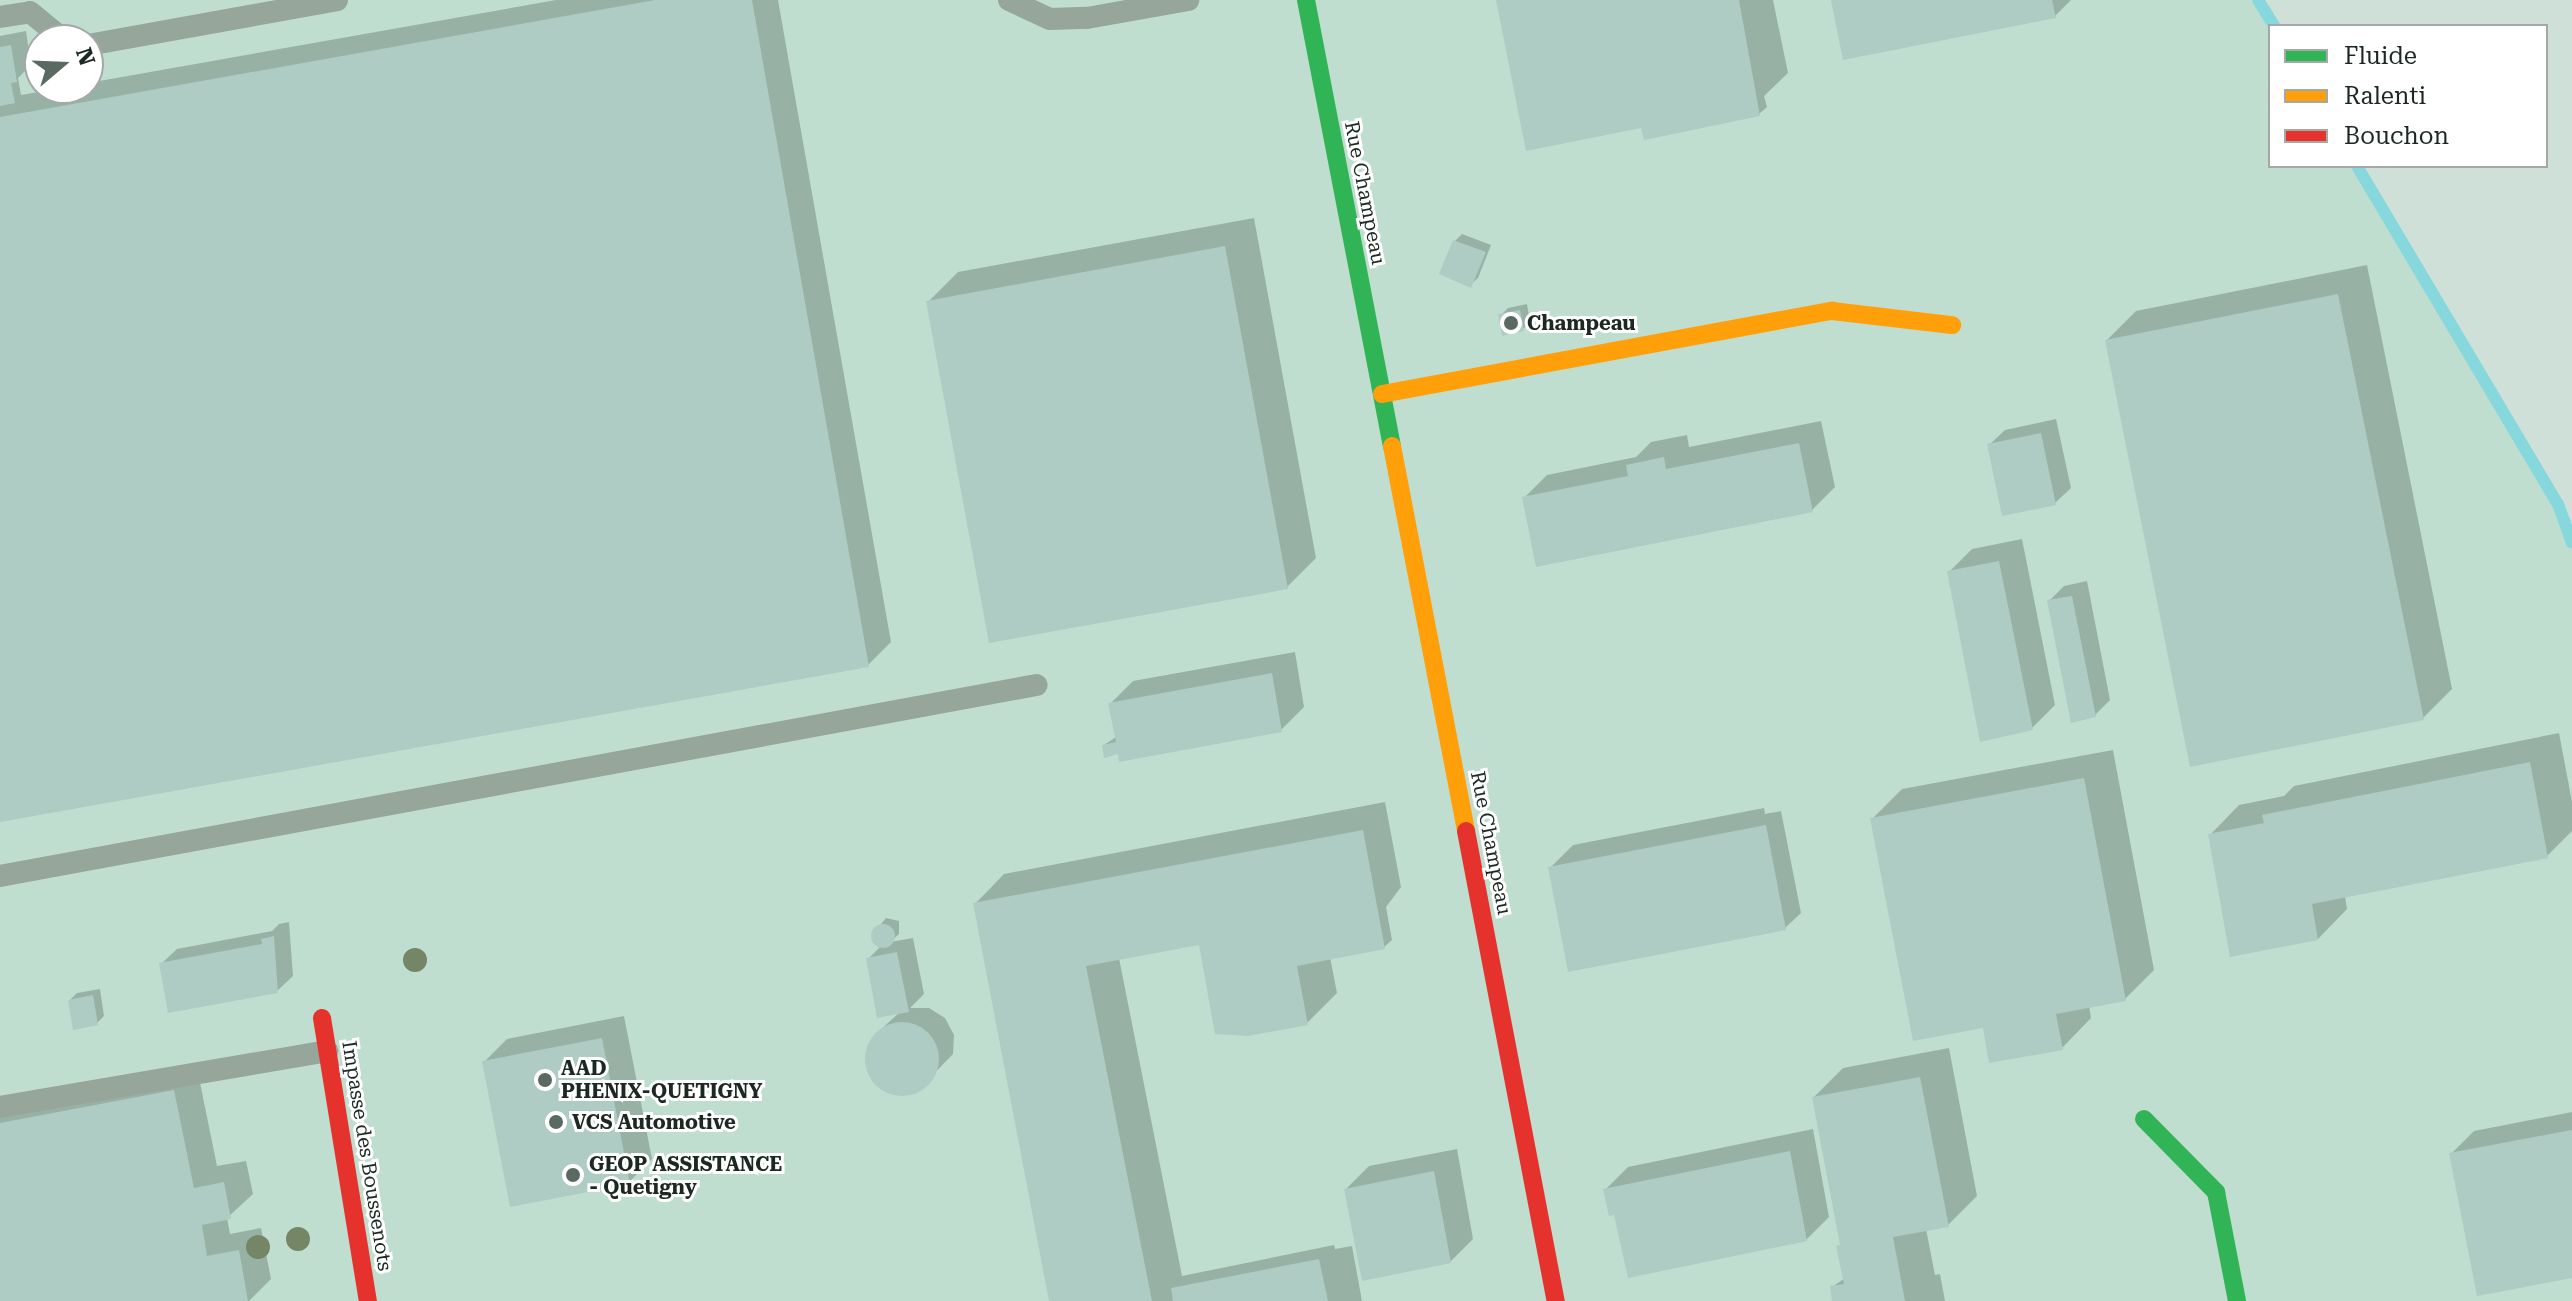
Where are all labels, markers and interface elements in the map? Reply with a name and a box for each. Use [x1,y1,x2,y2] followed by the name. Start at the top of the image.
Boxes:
[24,24,104,104] north arrow
[2268,24,2548,168] legend
[2344,42,2417,70] text: Fluide
[71,45,100,69] text: N
[2344,82,2426,110] text: Ralenti
[1339,119,1391,267] street label: Rue Champeau
[2344,122,2449,150] text: Bouchon
[1527,311,1635,335] place label: Champeau
[1502,314,1520,332] marker: Champeau
[1465,769,1517,917] street label: Rue Champeau
[337,1039,397,1273] street label: Impasse des Boussenots
[561,1056,762,1103] place label: AAD PHENIX-QUETIGNY
[536,1071,554,1089] marker: AAD PHENIX-QUETIGNY
[572,1110,736,1134] place label: VCS Automotive
[547,1113,565,1131] marker: VCS Automotive
[589,1152,782,1199] place label: GEOP ASSISTANCE - Quetigny
[564,1166,582,1184] marker: GEOP ASSISTANCE - Quetigny

